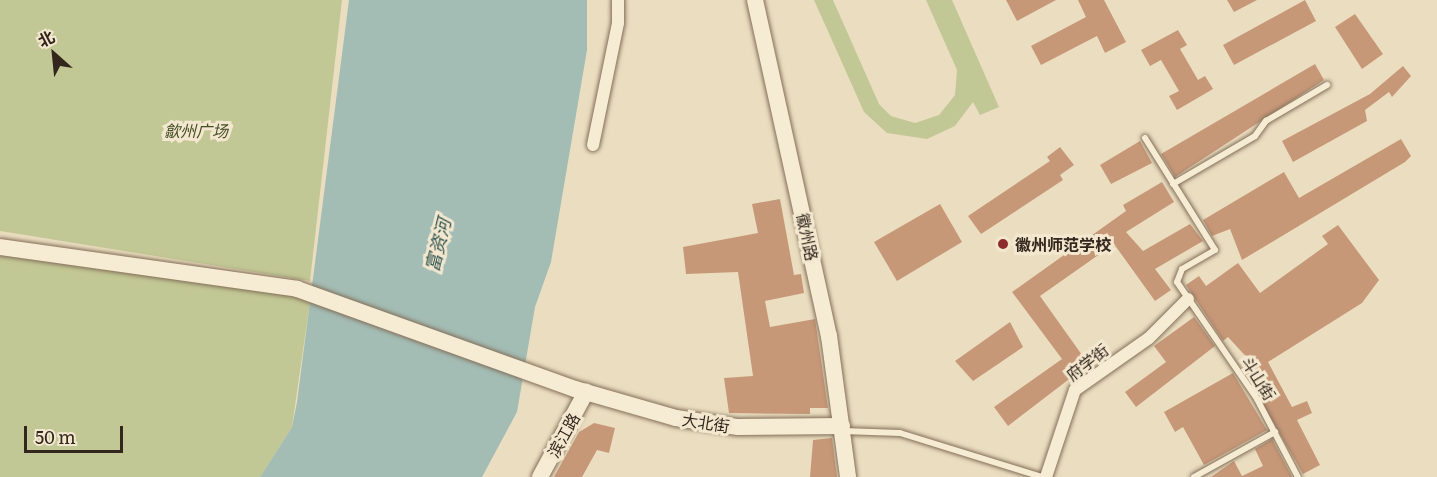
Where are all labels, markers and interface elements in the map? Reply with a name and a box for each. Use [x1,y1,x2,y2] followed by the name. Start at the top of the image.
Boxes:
[24,24,84,84] north arrow
[33,24,58,52] text: 北
[164,120,228,140] park label: 歙州广场
[794,212,822,262] street label: 徽州路
[421,216,455,274] water label: 富资河
[1015,234,1111,254] place label: 徽州师范学校
[996,237,1010,251] marker: 徽州师范学校
[1062,340,1112,384] street label: 府学街
[1238,353,1280,403] street label: 斗山街
[543,409,583,461] street label: 滨江路
[681,409,731,435] street label: 大北街
[27,414,126,452] scale bar
[35,423,76,450] text: 50 m

